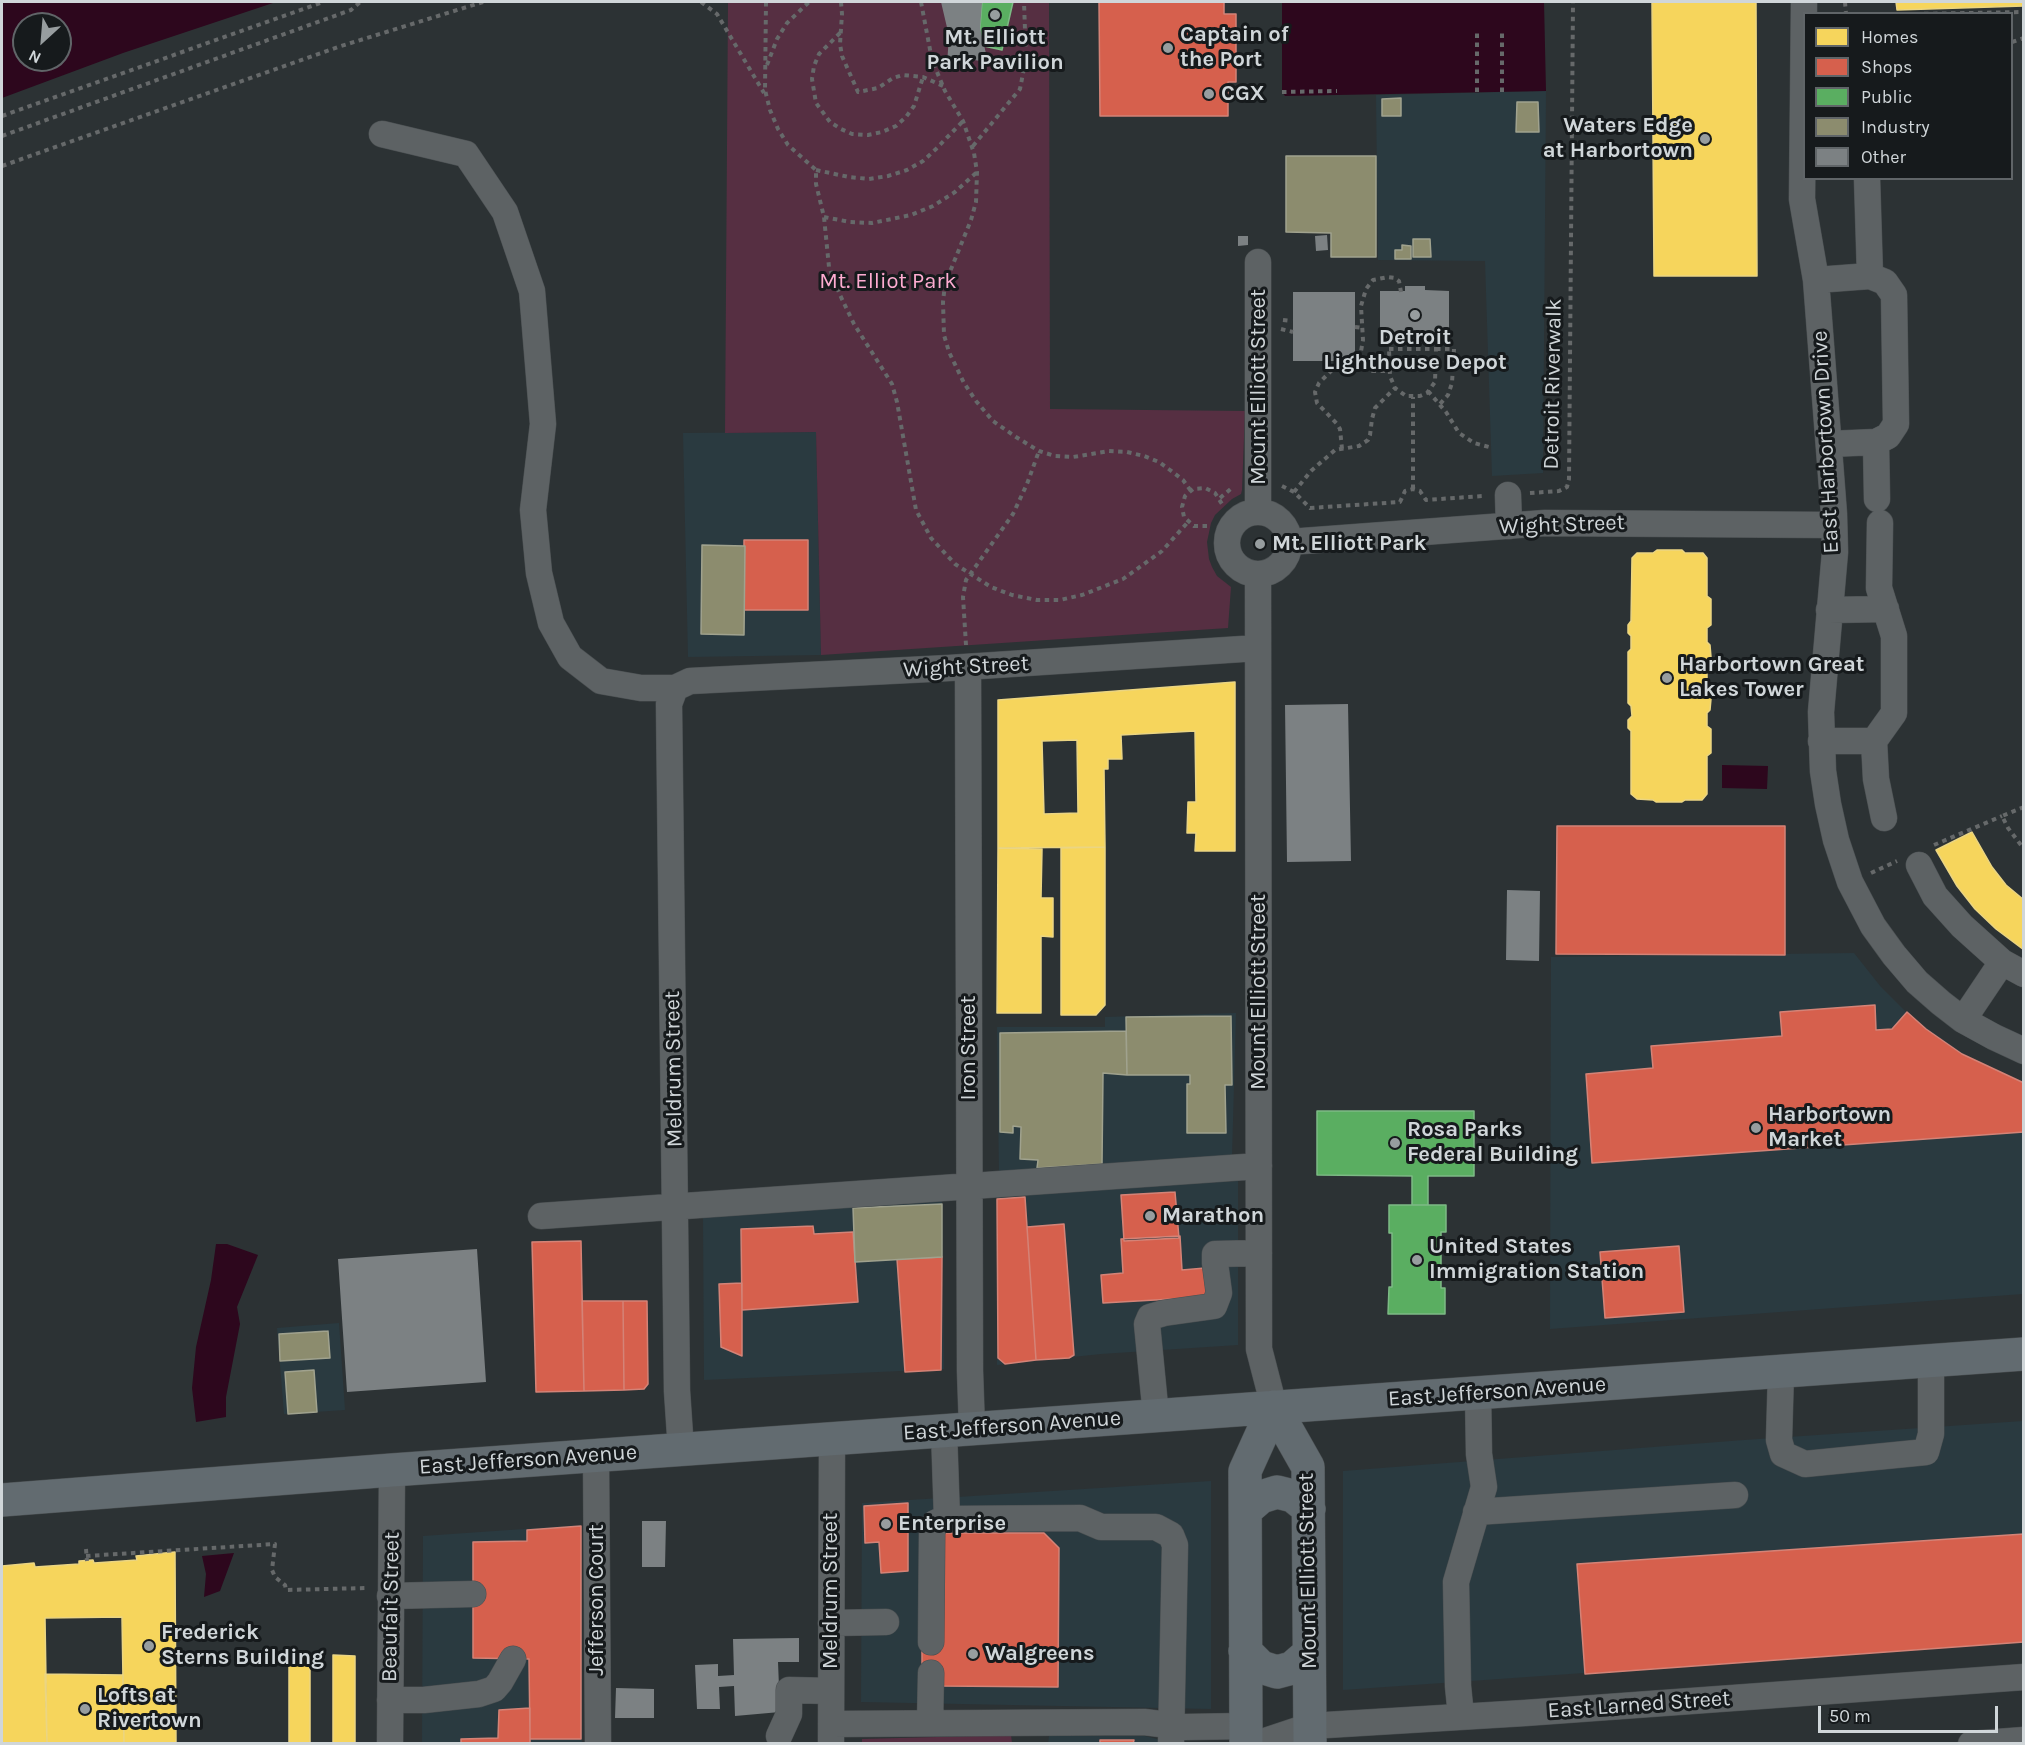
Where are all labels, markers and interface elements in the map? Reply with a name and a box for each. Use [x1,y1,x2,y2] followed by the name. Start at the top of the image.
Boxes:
[988,8,1002,22] marker: Mt. Elliott Park Pavilion
[12,12,72,72] north arrow
[1803,12,2013,180] legend
[1180,22,1289,74] place label: Captain of the Port
[926,25,1064,76] place label: Mt. Elliott Park Pavilion
[1861,26,1918,48] text: Homes
[1161,41,1175,55] marker: Captain of the Port
[25,46,44,68] text: N
[1861,56,1913,78] text: Shops
[1221,81,1265,107] place label: CGX
[1861,86,1912,108] text: Public
[1202,87,1216,101] marker: CGX
[1543,113,1693,164] place label: Waters Edge at Harbortown
[1861,116,1930,138] text: Industry
[1698,132,1712,146] marker: Waters Edge at Harbortown
[1861,146,1906,168] text: Other
[819,269,957,295] park label: Mt. Elliot Park
[1246,289,1272,485] street label: Mount Elliott Street
[1538,298,1568,470] street label: Detroit Riverwalk
[1408,308,1422,322] marker: Detroit Lighthouse Depot
[1323,325,1507,376] place label: Detroit Lighthouse Depot
[1807,330,1845,554] street label: East Harbortown Drive
[1499,510,1625,540] street label: Wight Street
[1272,531,1426,557] place label: Mt. Elliott Park
[1253,537,1267,551] marker: Mt. Elliott Park
[902,651,1030,683] street label: Wight Street
[1679,652,1864,704] place label: Harbortown Great Lakes Tower
[1660,671,1674,685] marker: Harbortown Great Lakes Tower
[1246,894,1272,1090] street label: Mount Elliott Street
[659,990,689,1148] street label: Meldrum Street
[956,995,982,1101] street label: Iron Street
[1768,1102,1891,1154] place label: Harbortown Market
[1407,1117,1578,1168] place label: Rosa Parks Federal Building
[1749,1121,1763,1135] marker: Harbortown Market
[1388,1136,1402,1150] marker: Rosa Parks Federal Building
[1162,1203,1264,1229] place label: Marathon
[1143,1209,1157,1223] marker: Marathon
[1429,1234,1644,1286] place label: United States Immigration Station
[1410,1253,1424,1267] marker: United States Immigration Station
[1387,1371,1607,1413] street label: East Jefferson Avenue
[902,1405,1122,1447] street label: East Jefferson Avenue
[418,1439,638,1481] street label: East Jefferson Avenue
[1293,1473,1323,1669] street label: Mount Elliott Street
[898,1511,1006,1537] place label: Enterprise
[818,1513,844,1669] street label: Meldrum Street
[879,1517,893,1531] marker: Enterprise
[584,1524,610,1676] street label: Jefferson Court
[376,1532,406,1682] street label: Beaufait Street
[161,1620,324,1672] place label: Frederick Sterns Building
[142,1639,156,1653] marker: Frederick Sterns Building
[985,1641,1095,1667] place label: Walgreens
[966,1647,980,1661] marker: Walgreens
[97,1683,202,1735] place label: Lofts at Rivertown
[1547,1685,1731,1725] street label: East Larned Street
[1821,1694,2001,1732] scale bar
[78,1702,92,1716] marker: Lofts at Rivertown
[1829,1705,1871,1727] text: 50 m

